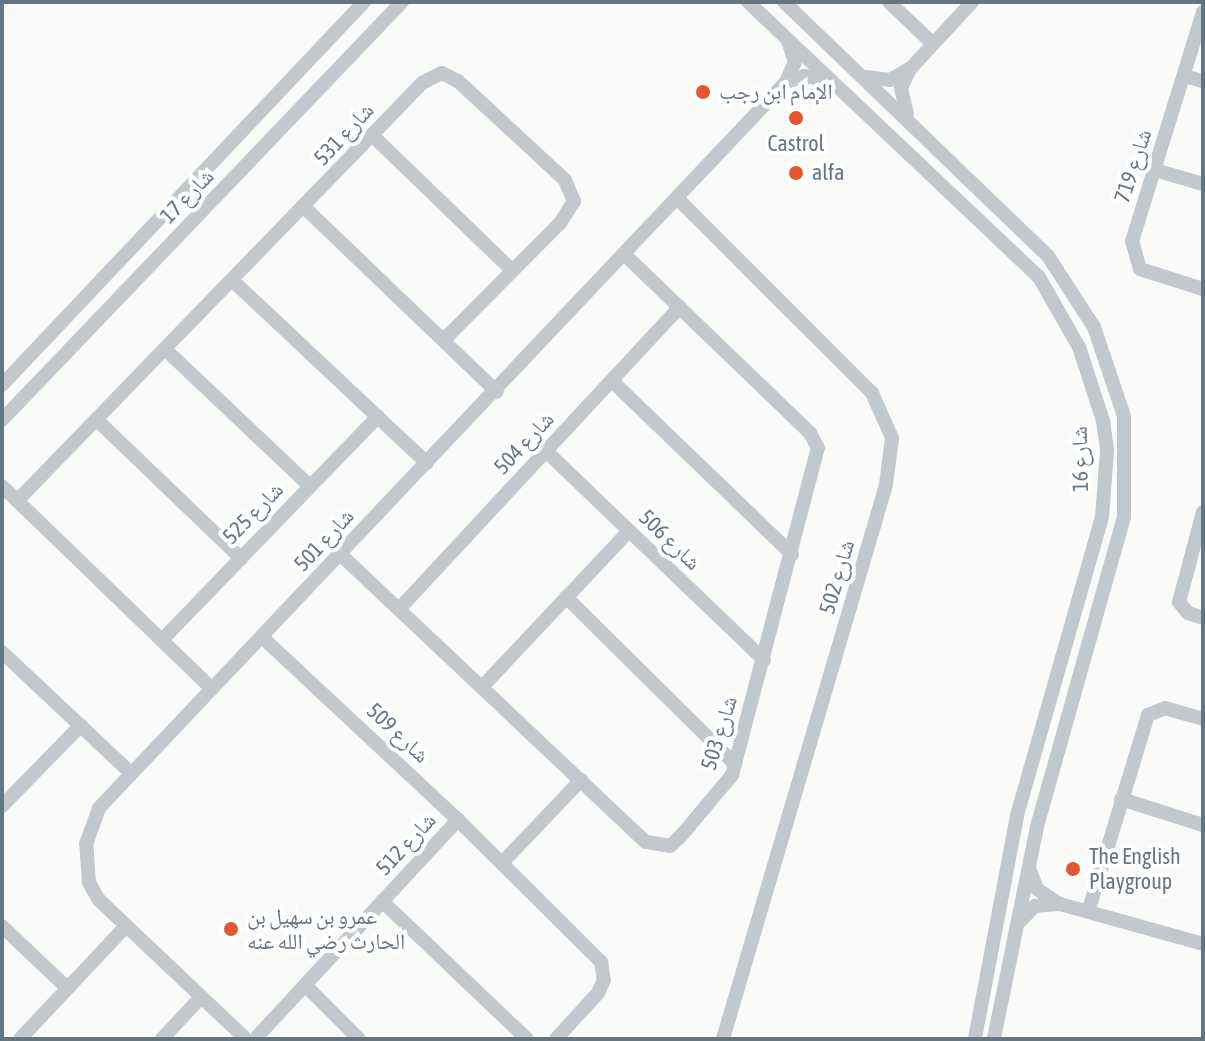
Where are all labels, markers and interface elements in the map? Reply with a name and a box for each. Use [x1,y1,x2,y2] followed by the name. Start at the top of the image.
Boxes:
[719,79,833,105] place label: الإمام ابن رجب
[694,83,712,101] marker: الإمام ابن رجب
[308,97,380,171] street label: شارع 531
[787,109,805,127] marker: Castrol
[1109,126,1157,206] street label: شارع 719
[768,131,824,157] place label: Castrol
[812,160,844,186] place label: alfa
[155,163,219,229] street label: شارع 17
[787,164,805,182] marker: alfa
[488,406,560,480] street label: شارع 504
[1066,426,1094,492] street label: شارع 16
[217,477,289,549] street label: شارع 525
[288,503,360,577] street label: شارع 501
[634,504,706,576] street label: شارع 506
[814,537,860,617] street label: شارع 502
[695,693,743,773] street label: شارع 503
[361,697,435,769] street label: شارع 509
[370,807,442,881] street label: شارع 512
[1089,843,1181,894] place label: The English Playgroup
[1064,860,1082,878] marker: The English Playgroup
[247,903,405,954] place label: عمرو بن سهيل بن الحارث رضي الله عنه
[222,920,240,938] marker: عمرو بن سهيل بن الحارث رضي الله عنه

